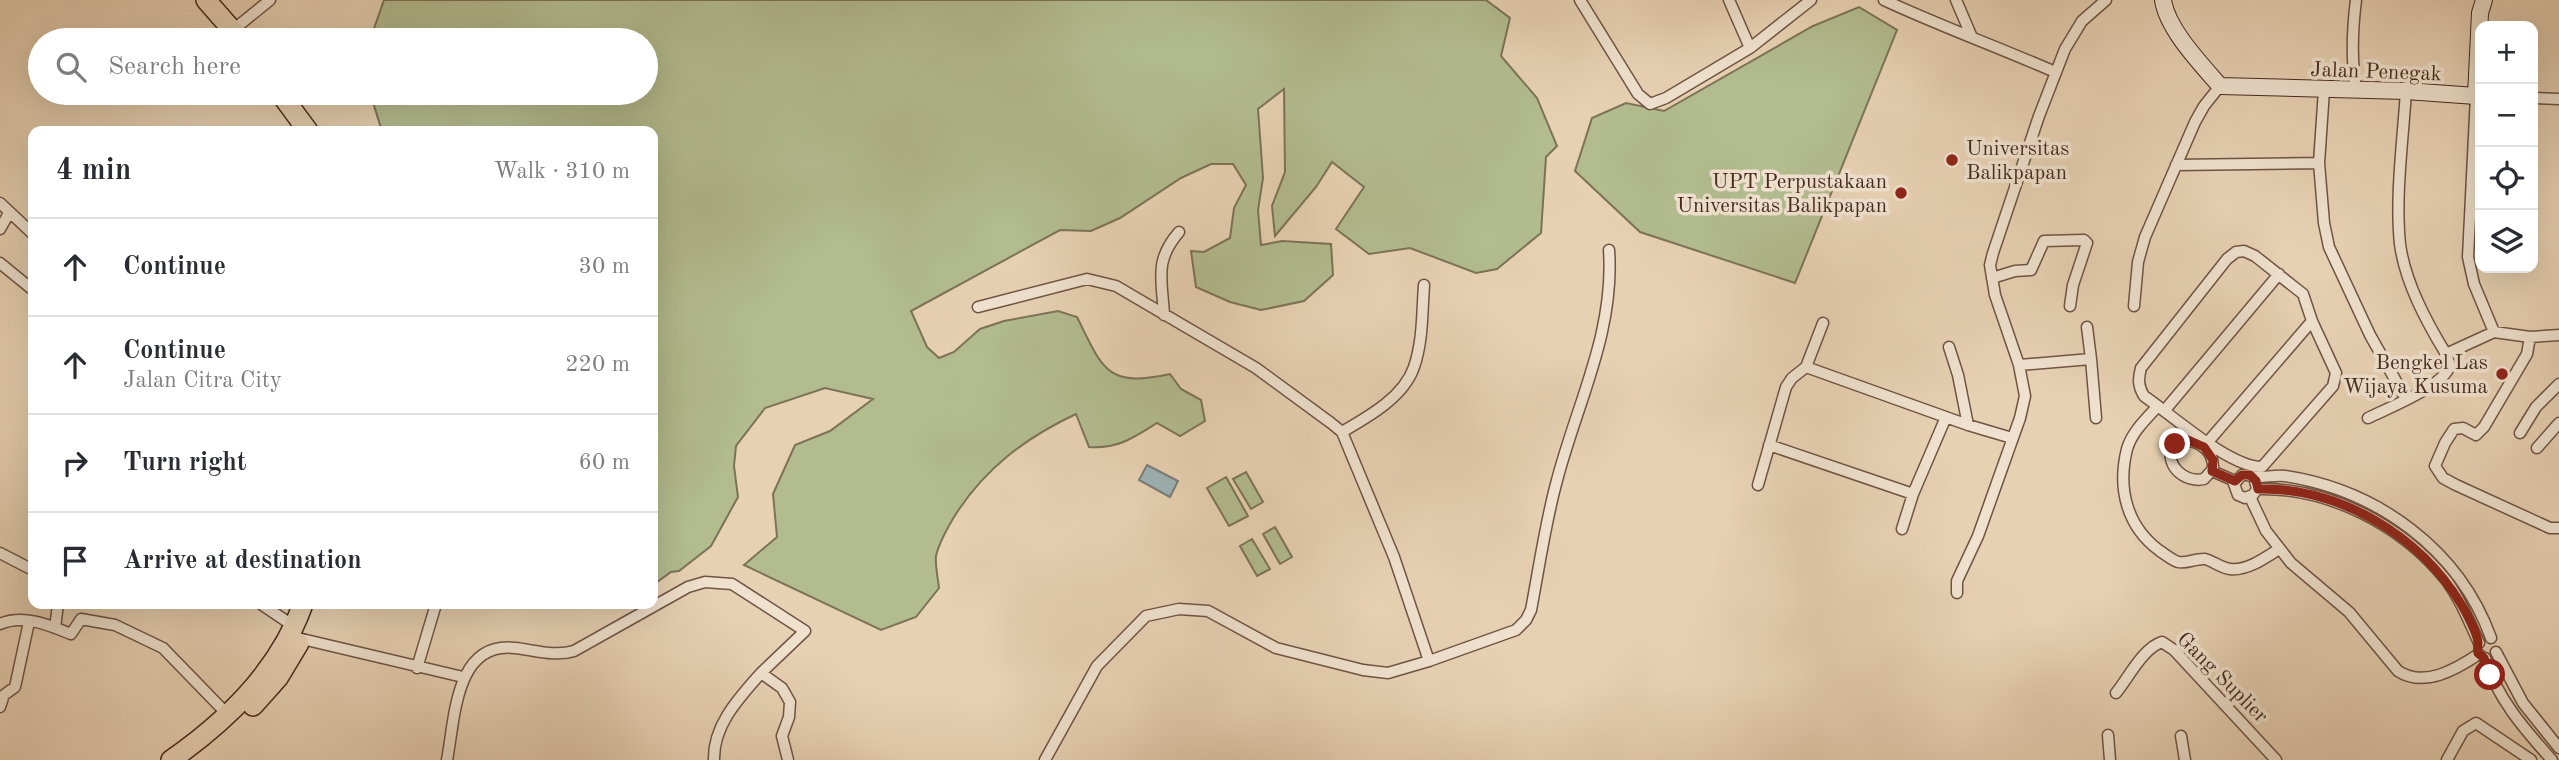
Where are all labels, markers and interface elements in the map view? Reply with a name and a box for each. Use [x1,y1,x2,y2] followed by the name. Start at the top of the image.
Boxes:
[2475,21,2538,273] map controls
[2475,21,2538,84] button: +
[28,28,658,105] search box
[52,48,90,86] icon: search
[108,54,241,80] text: Search here
[2310,60,2442,85] street label: Jalan Penegak
[2475,84,2538,147] button: −
[1966,139,2069,184] place label: Universitas Balikpapan
[2475,147,2538,210] button: locate
[1944,152,1960,168] marker: Universitas Balikpapan
[56,156,131,186] text: 4 min
[494,160,630,183] text: Walk · 310 m
[1677,172,1887,217] place label: UPT Perpustakaan Universitas Balikpapan
[1893,185,1909,201] marker: UPT Perpustakaan Universitas Balikpapan
[2475,210,2538,273] button: layers
[56,248,94,286] icon: ahead
[123,254,226,280] text: Continue
[579,255,630,278] text: 30 m
[123,338,226,364] text: Continue
[56,346,94,384] icon: ahead
[565,353,630,376] text: 220 m
[2343,353,2488,398] place label: Bengkel Las Wijaya Kusuma
[2494,366,2510,382] marker: Bengkel Las Wijaya Kusuma
[123,369,282,392] text: Jalan Citra City
[2159,428,2190,459] route end
[56,444,94,482] icon: right
[123,450,246,476] text: Turn right
[579,451,630,474] text: 60 m
[56,542,94,580] icon: arrive
[123,548,362,574] text: Arrive at destination
[2173,629,2272,728] street label: Gang Suplier
[2474,659,2505,690] route start

